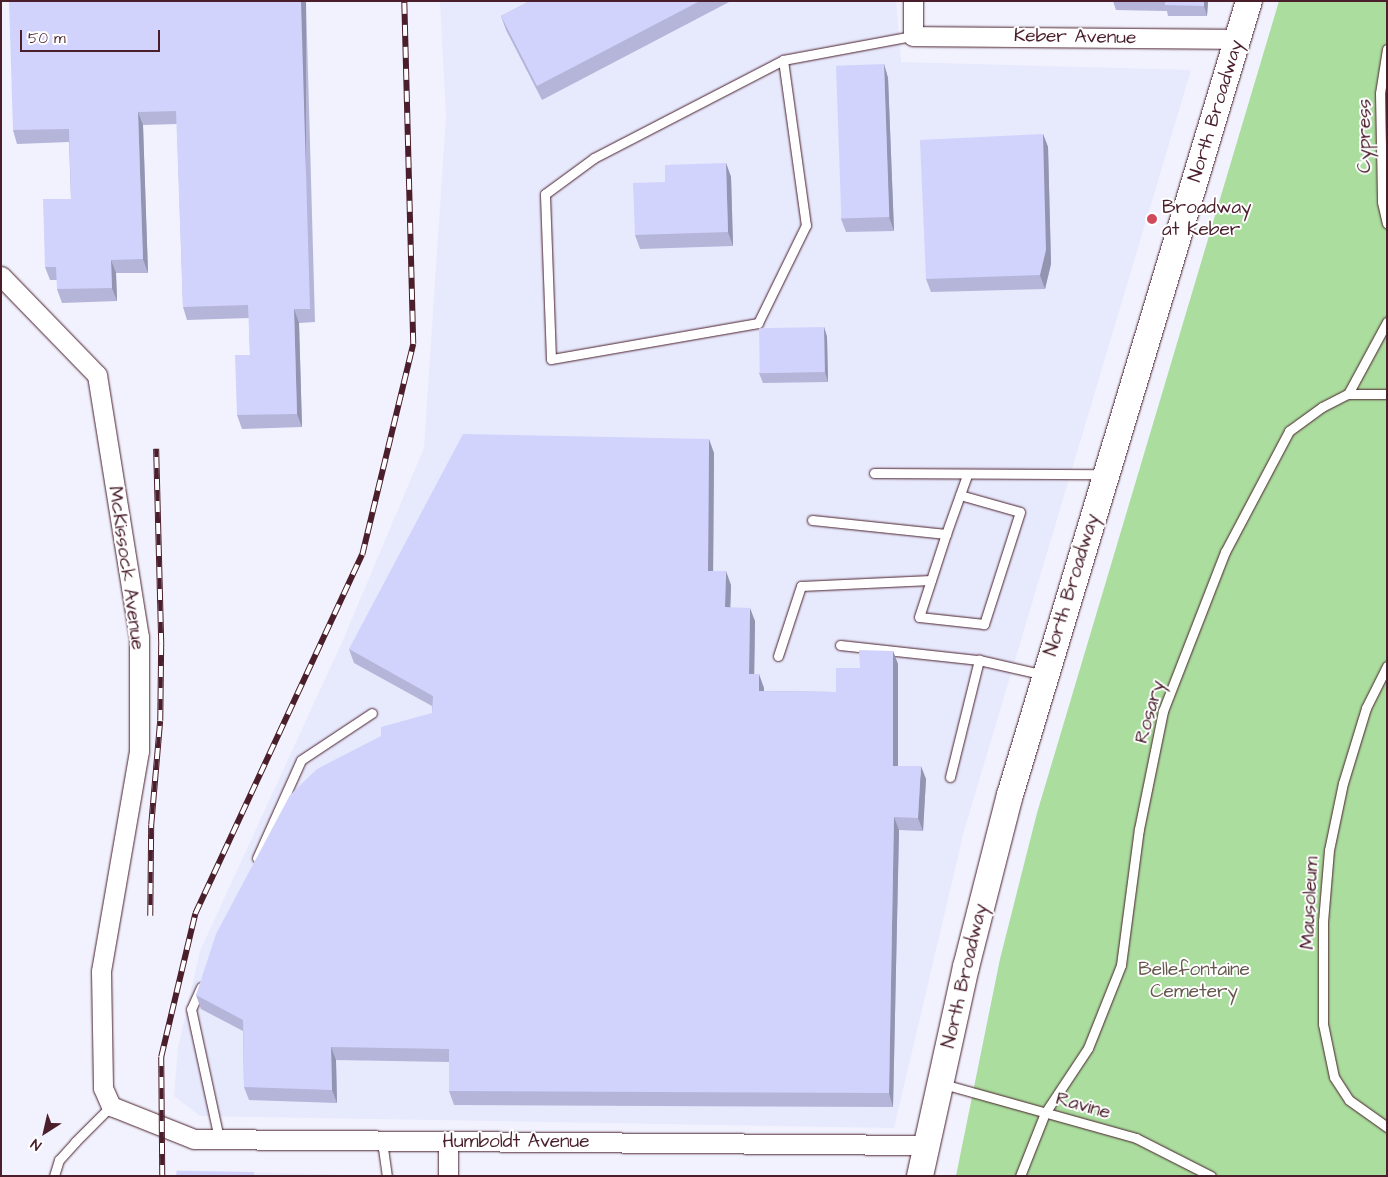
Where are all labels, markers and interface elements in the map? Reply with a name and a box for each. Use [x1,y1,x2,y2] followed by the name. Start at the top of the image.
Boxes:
[22,20,162,52] scale bar
[1014,25,1136,49] street label: Keber Avenue
[28,28,66,49] text: 50 m
[1184,37,1248,185] street label: North Broadway
[1354,99,1376,173] street label: Cypress
[1162,197,1252,241] place label: Broadway at Keber
[1146,213,1158,225] marker: Broadway at Keber
[103,485,149,651] street label: McKissock Avenue
[1040,511,1104,659] street label: North Broadway
[1130,678,1170,746] street label: Rosary
[1296,856,1324,950] street label: Mausoleum
[937,902,993,1050] street label: North Broadway
[1138,959,1250,1003] park label: Bellefontaine Cemetery
[1053,1087,1113,1125] street label: Ravine
[20,1107,70,1157] north arrow
[442,1131,590,1153] street label: Humboldt Avenue
[27,1134,46,1155] text: N

